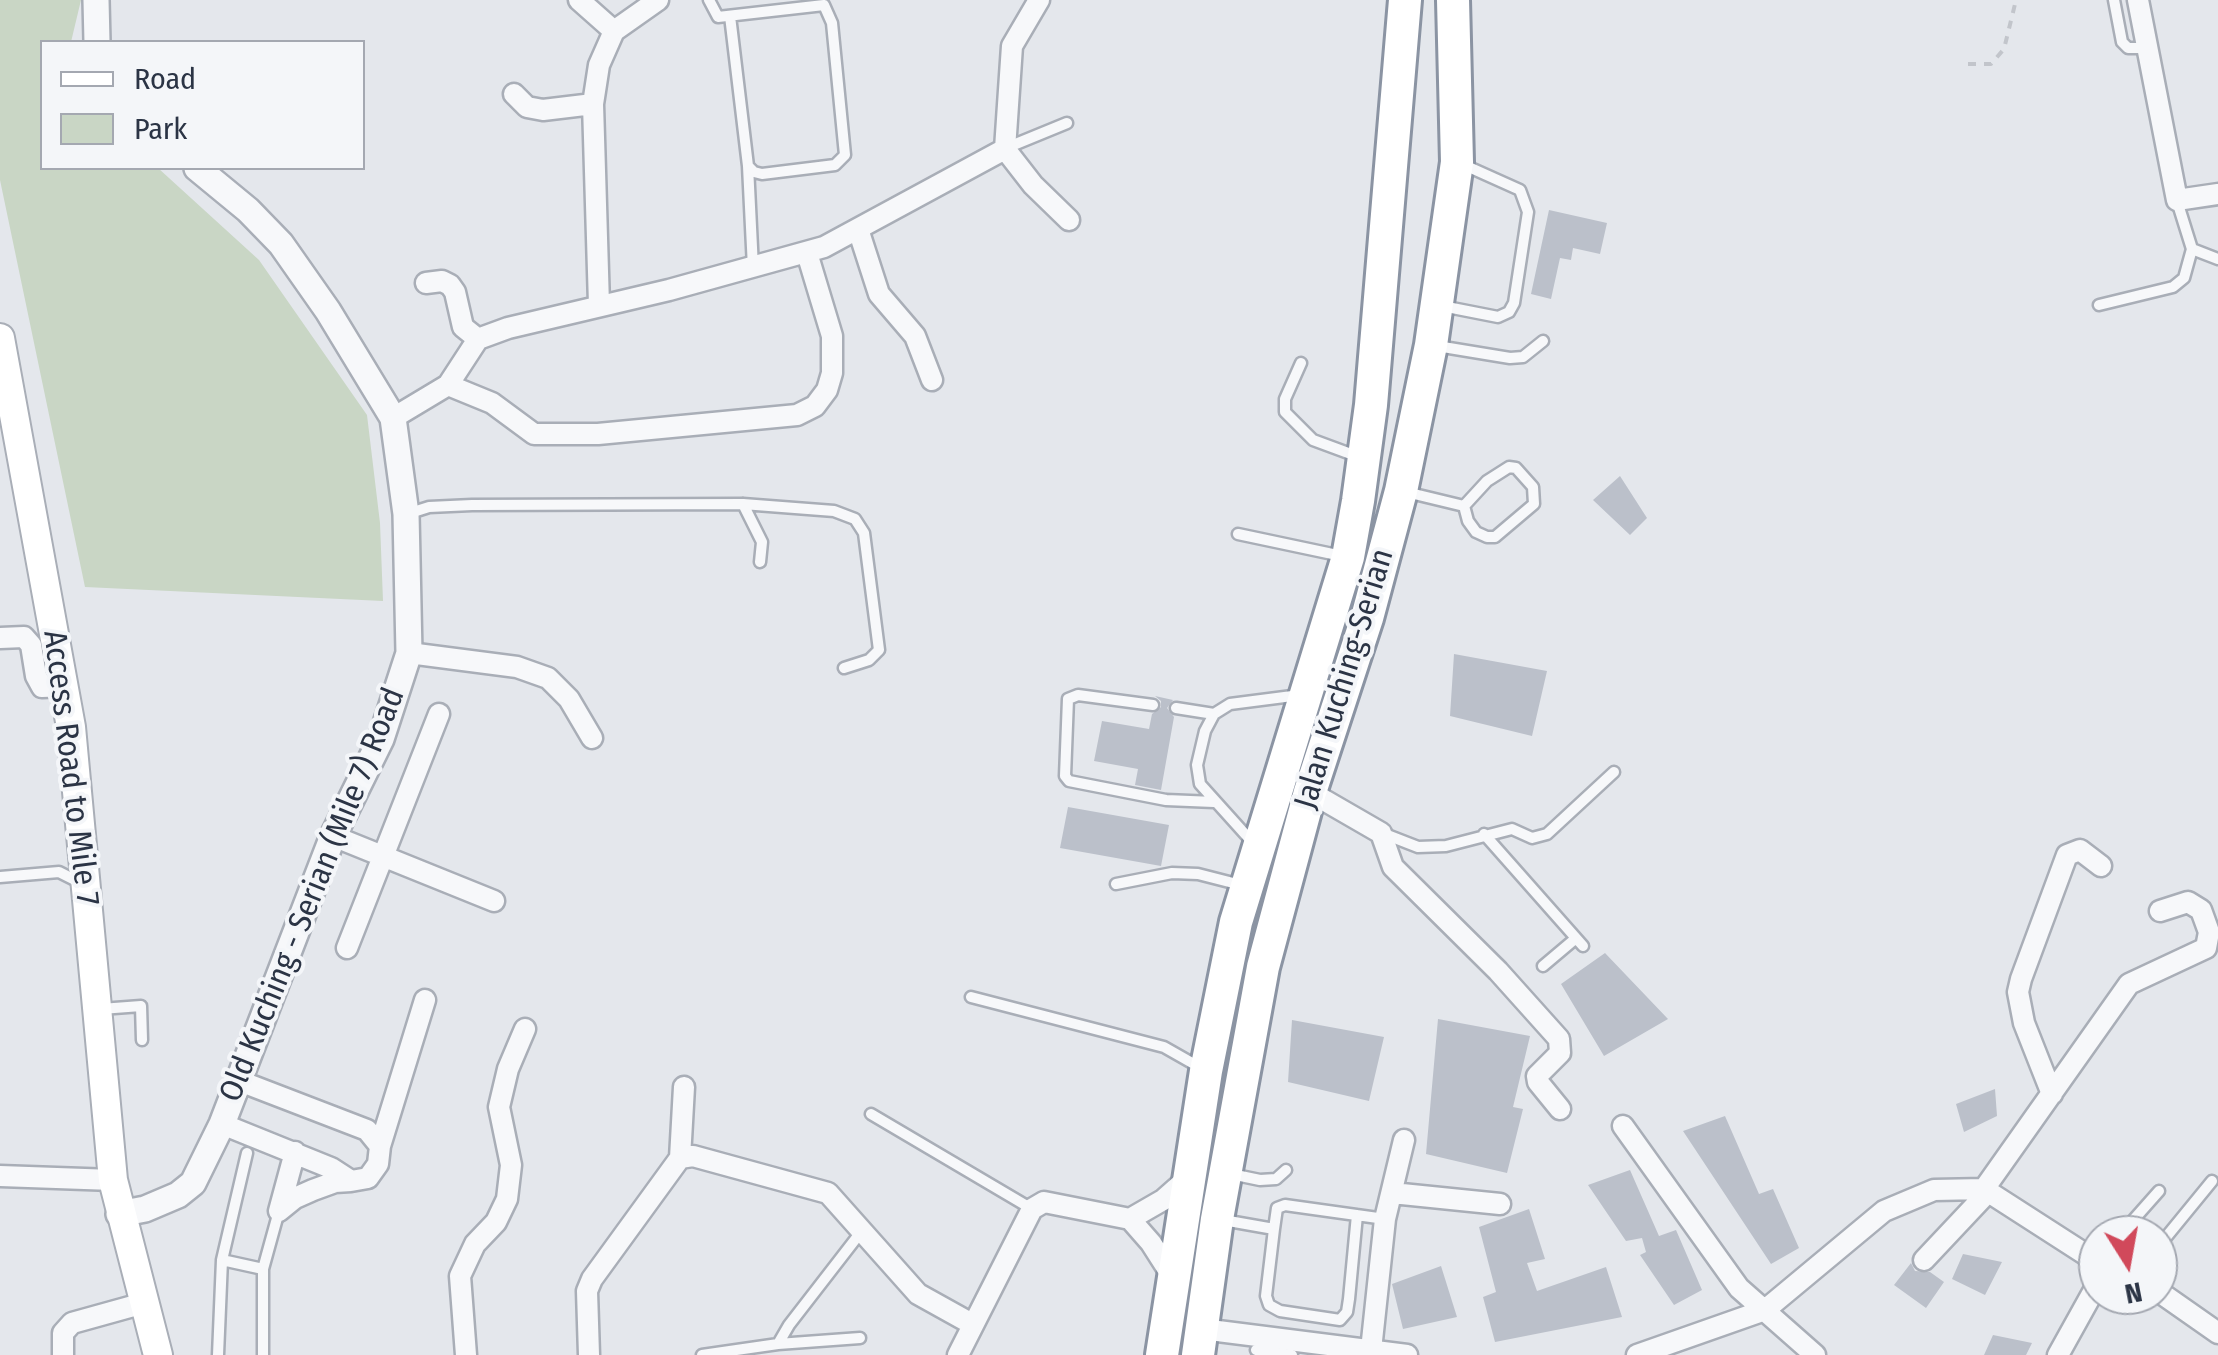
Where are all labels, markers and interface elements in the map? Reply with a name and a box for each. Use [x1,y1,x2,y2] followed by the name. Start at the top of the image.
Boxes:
[40,40,365,170] legend
[134,61,196,97] text: Road
[134,111,187,147] text: Park
[1287,544,1403,814] street label: Jalan Kuching-Serian
[34,628,106,908] street label: Access Road to Mile 7
[212,682,414,1108] street label: Old Kuching - Serian (Mile 7) Road
[2078,1215,2178,1315] north arrow
[2122,1275,2145,1311] text: N

